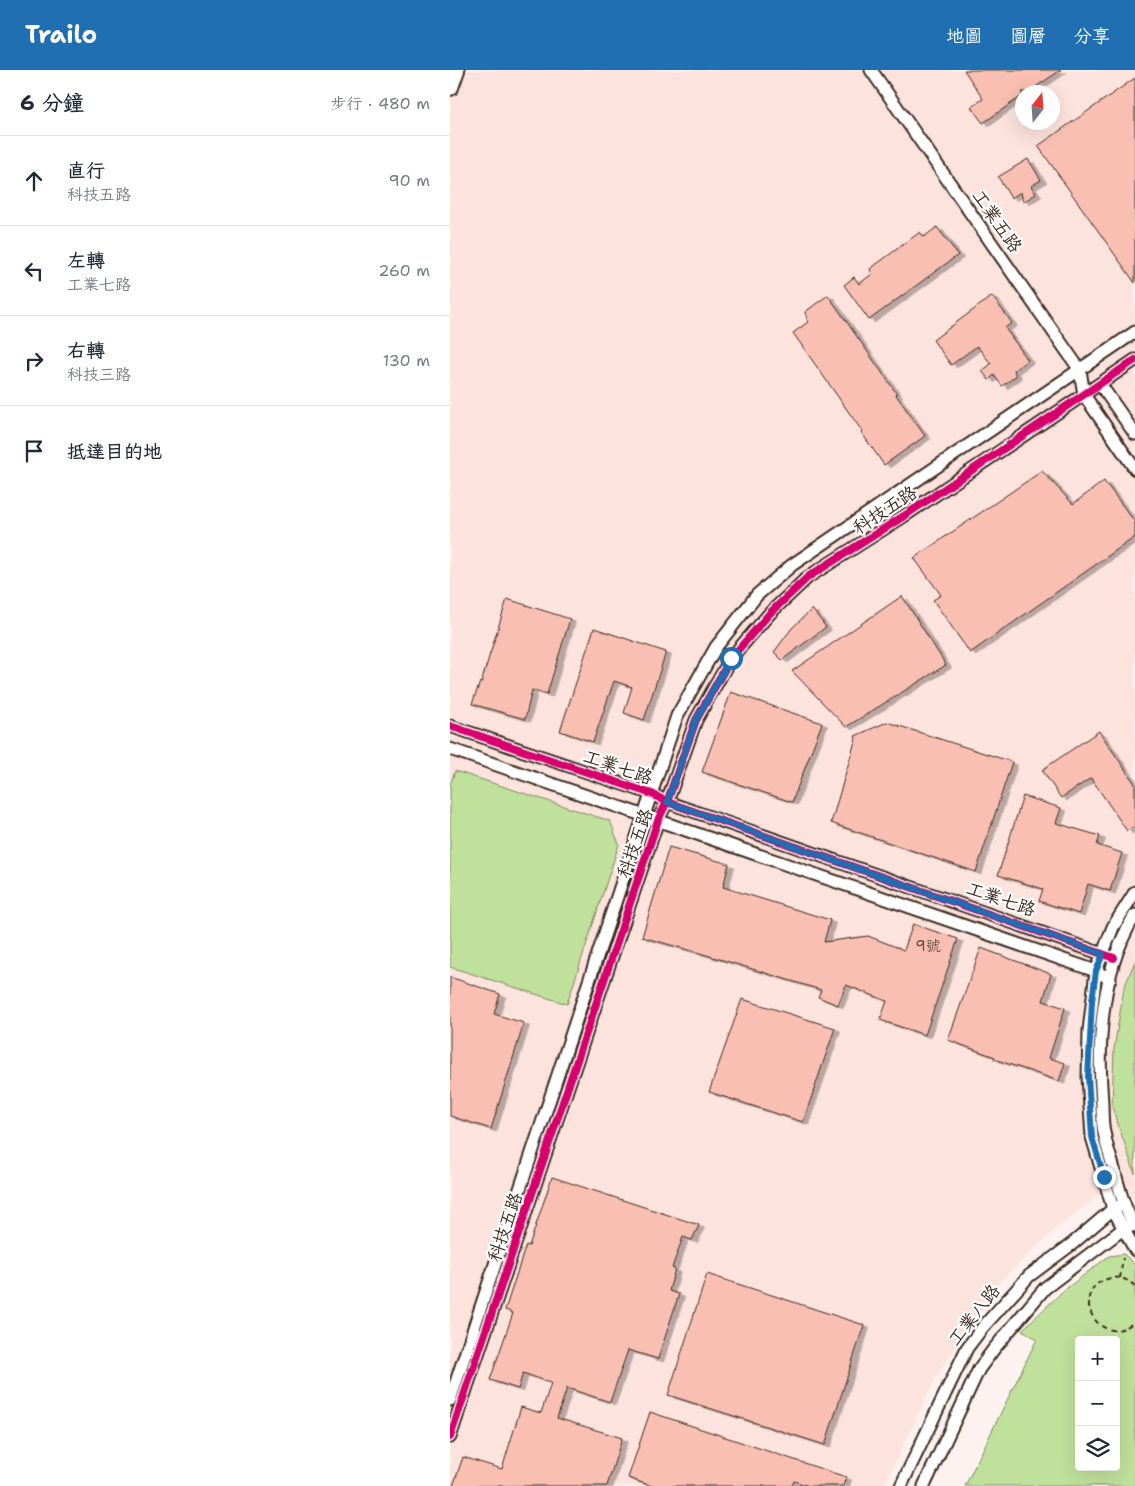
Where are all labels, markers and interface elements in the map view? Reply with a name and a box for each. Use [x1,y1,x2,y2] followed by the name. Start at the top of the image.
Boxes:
[25,19,97,51] text: Trailo
[946,24,982,48] text: 地圖
[1010,24,1046,48] text: 圖層
[1074,24,1110,48] text: 分享
[1015,85,1060,130] north arrow
[20,89,84,117] text: 6 分鐘
[330,93,430,114] text: 步行 · 480 m
[67,158,105,183] text: 直行
[20,167,48,195] icon: ahead
[389,170,430,191] text: 90 m
[67,184,131,205] text: 科技五路
[967,185,1027,257] street label: 工業五路
[67,248,105,273] text: 左轉
[20,257,48,285] icon: left
[378,260,430,281] text: 260 m
[67,274,131,295] text: 工業七路
[67,338,105,363] text: 右轉
[20,347,48,375] icon: right
[383,350,430,371] text: 130 m
[67,364,131,385] text: 科技三路
[20,437,48,465] icon: arrive
[67,439,162,464] text: 抵達目的地
[848,480,922,540] street label: 科技五路
[720,647,743,670] route start
[580,744,656,790] street label: 工業七路
[611,805,659,881] street label: 科技五路
[963,876,1039,922] street label: 工業七路
[915,936,941,956] house number: 9號
[1093,1166,1116,1189] route end
[482,1189,528,1265] street label: 科技五路
[942,1279,1006,1351] street label: 工業八路
[1075,1336,1120,1471] map controls
[1075,1336,1120,1381] button: +
[1075,1381,1120,1426] button: −
[1075,1426,1120,1471] button: layers

